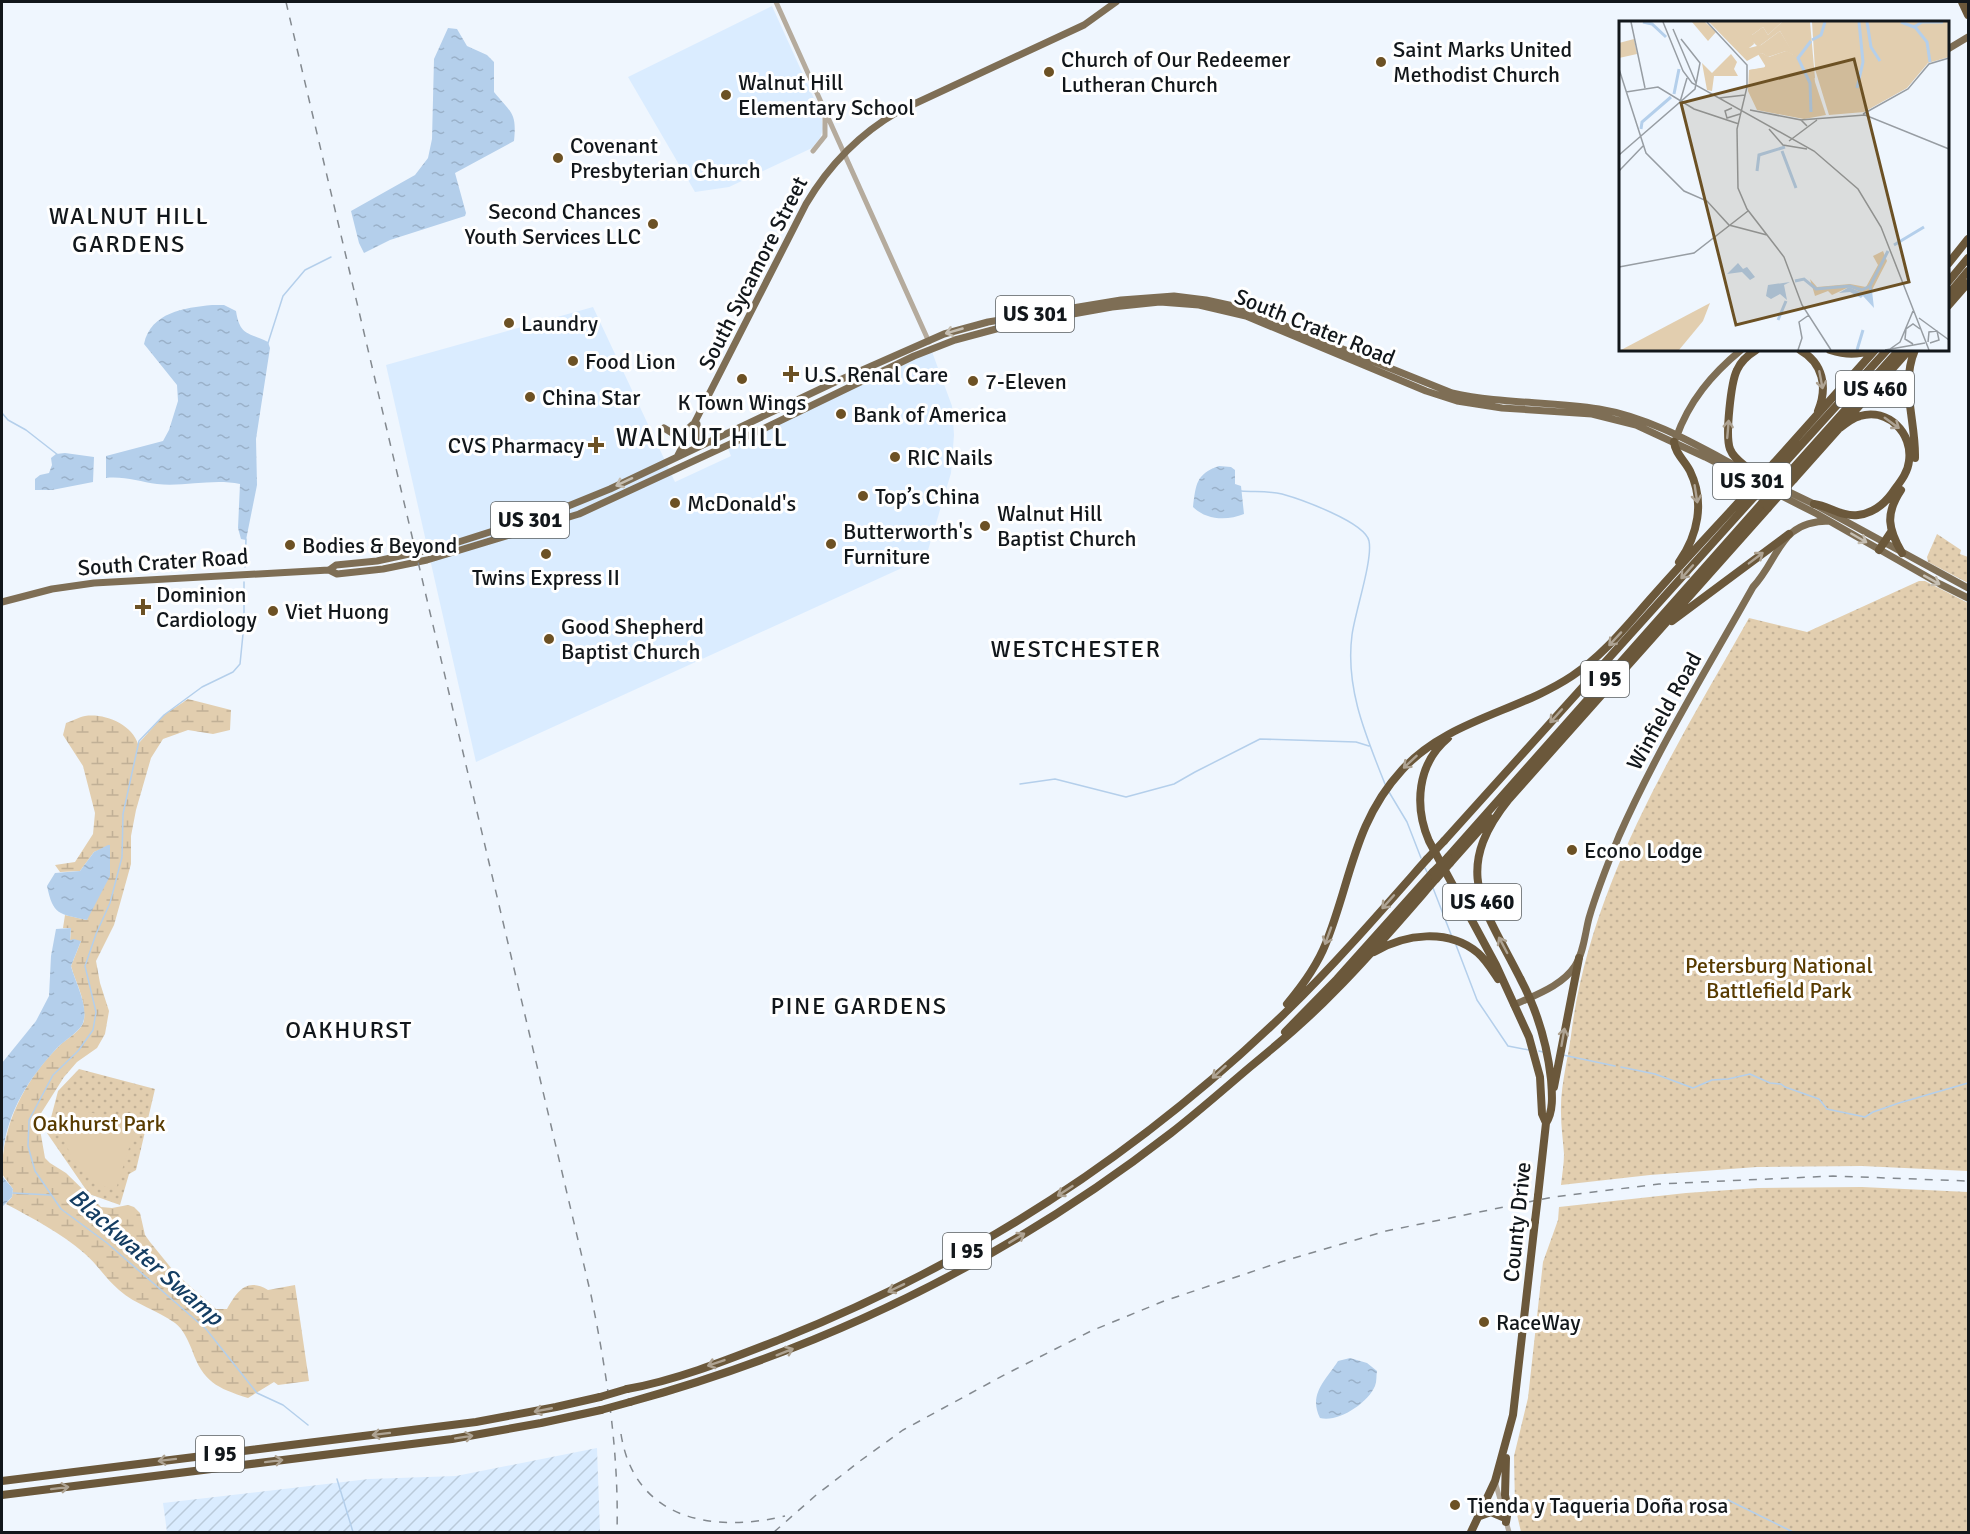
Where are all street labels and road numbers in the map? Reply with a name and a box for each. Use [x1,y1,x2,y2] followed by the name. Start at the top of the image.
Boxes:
[693,172,814,374] street label: South Sycamore Street
[1231,282,1399,372] street label: South Crater Road
[996,296,1074,332] road number: US 301
[1836,371,1914,407] road number: US 460
[1713,463,1791,499] road number: US 301
[491,502,569,538] road number: US 301
[77,543,249,581] street label: South Crater Road
[1621,647,1707,775] street label: Winfield Road
[1581,661,1629,697] road number: I 95
[1443,884,1521,920] road number: US 460
[1497,1161,1537,1283] street label: County Drive
[943,1233,991,1269] road number: I 95
[196,1436,244,1472] road number: I 95

